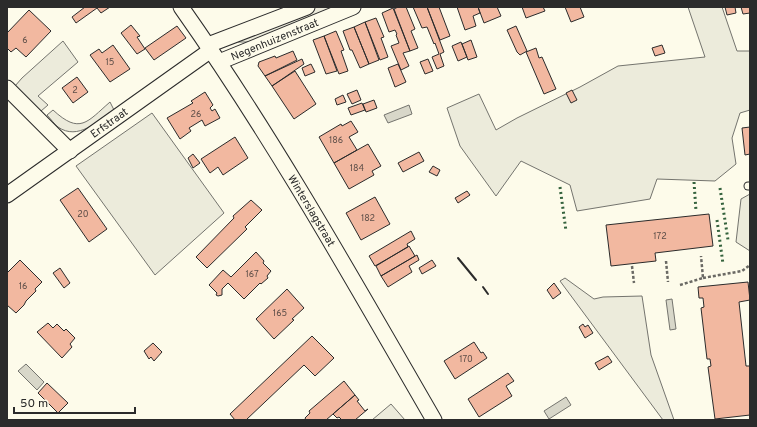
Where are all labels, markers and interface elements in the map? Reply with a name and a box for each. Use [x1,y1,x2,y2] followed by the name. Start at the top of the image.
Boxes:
[229,16,321,64] street label: Negenhuizenstraat
[22,35,28,46] house number: 6
[106,57,114,68] house number: 15
[72,85,78,96] house number: 2
[88,105,131,141] street label: Erfstraat
[191,109,201,120] house number: 26
[329,135,343,146] house number: 186
[350,163,365,174] house number: 184
[284,173,338,249] street label: Winterslagstraat
[77,209,89,220] house number: 20
[361,213,375,224] house number: 182
[653,231,667,242] house number: 172
[245,269,259,280] house number: 167
[19,281,27,292] house number: 16
[273,308,287,319] house number: 165
[459,354,473,365] house number: 170
[14,389,135,415] scale bar
[20,396,48,412] text: 50 m

